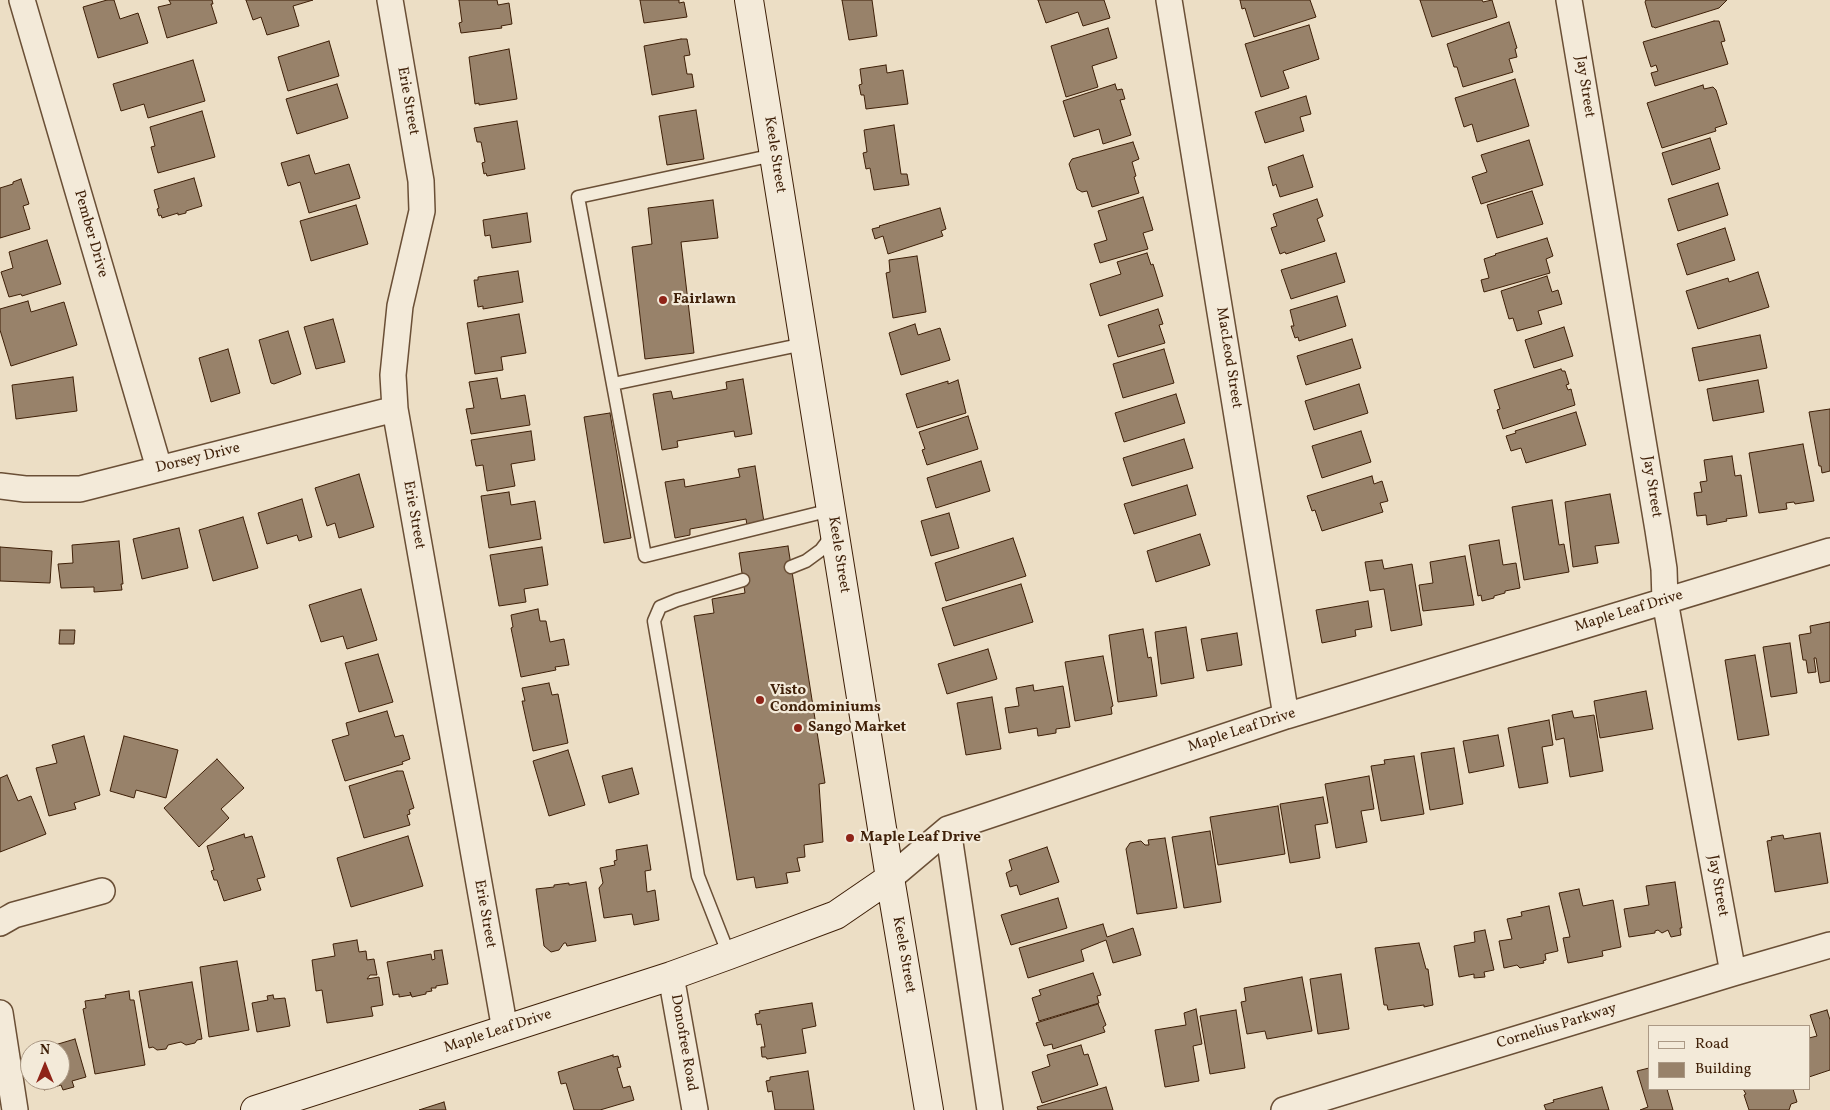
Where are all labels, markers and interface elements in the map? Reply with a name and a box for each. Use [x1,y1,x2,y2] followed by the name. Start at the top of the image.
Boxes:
[1570,55,1598,119] street label: Jay Street
[392,65,422,137] street label: Erie Street
[759,115,789,195] street label: Keele Street
[69,188,111,280] street label: Pember Drive
[673,291,736,309] place label: Fairlawn
[657,294,669,306] marker: Fairlawn
[1211,306,1245,410] street label: MacLeod Street
[154,440,242,478] street label: Dorsey Drive
[1637,455,1665,519] street label: Jay Street
[398,479,428,551] street label: Erie Street
[823,515,853,595] street label: Keele Street
[1573,587,1685,637] street label: Maple Leaf Drive
[770,682,881,717] place label: Visto Condominiums
[754,694,766,706] marker: Visto Condominiums
[1186,705,1298,757] street label: Maple Leaf Drive
[808,719,906,737] place label: Sango Market
[792,722,804,734] marker: Sango Market
[860,829,981,847] place label: Maple Leaf Drive
[844,832,856,844] marker: Maple Leaf Drive
[1703,854,1731,918] street label: Jay Street
[469,878,499,950] street label: Erie Street
[887,915,919,995] street label: Keele Street
[666,993,700,1093] street label: Donofree Road
[1495,1000,1619,1054] street label: Cornelius Parkway
[442,1006,554,1058] street label: Maple Leaf Drive
[1648,1025,1810,1090] legend
[1695,1034,1729,1055] text: Road
[20,1040,70,1090] north arrow
[40,1041,50,1060] text: N
[1695,1059,1751,1080] text: Building

